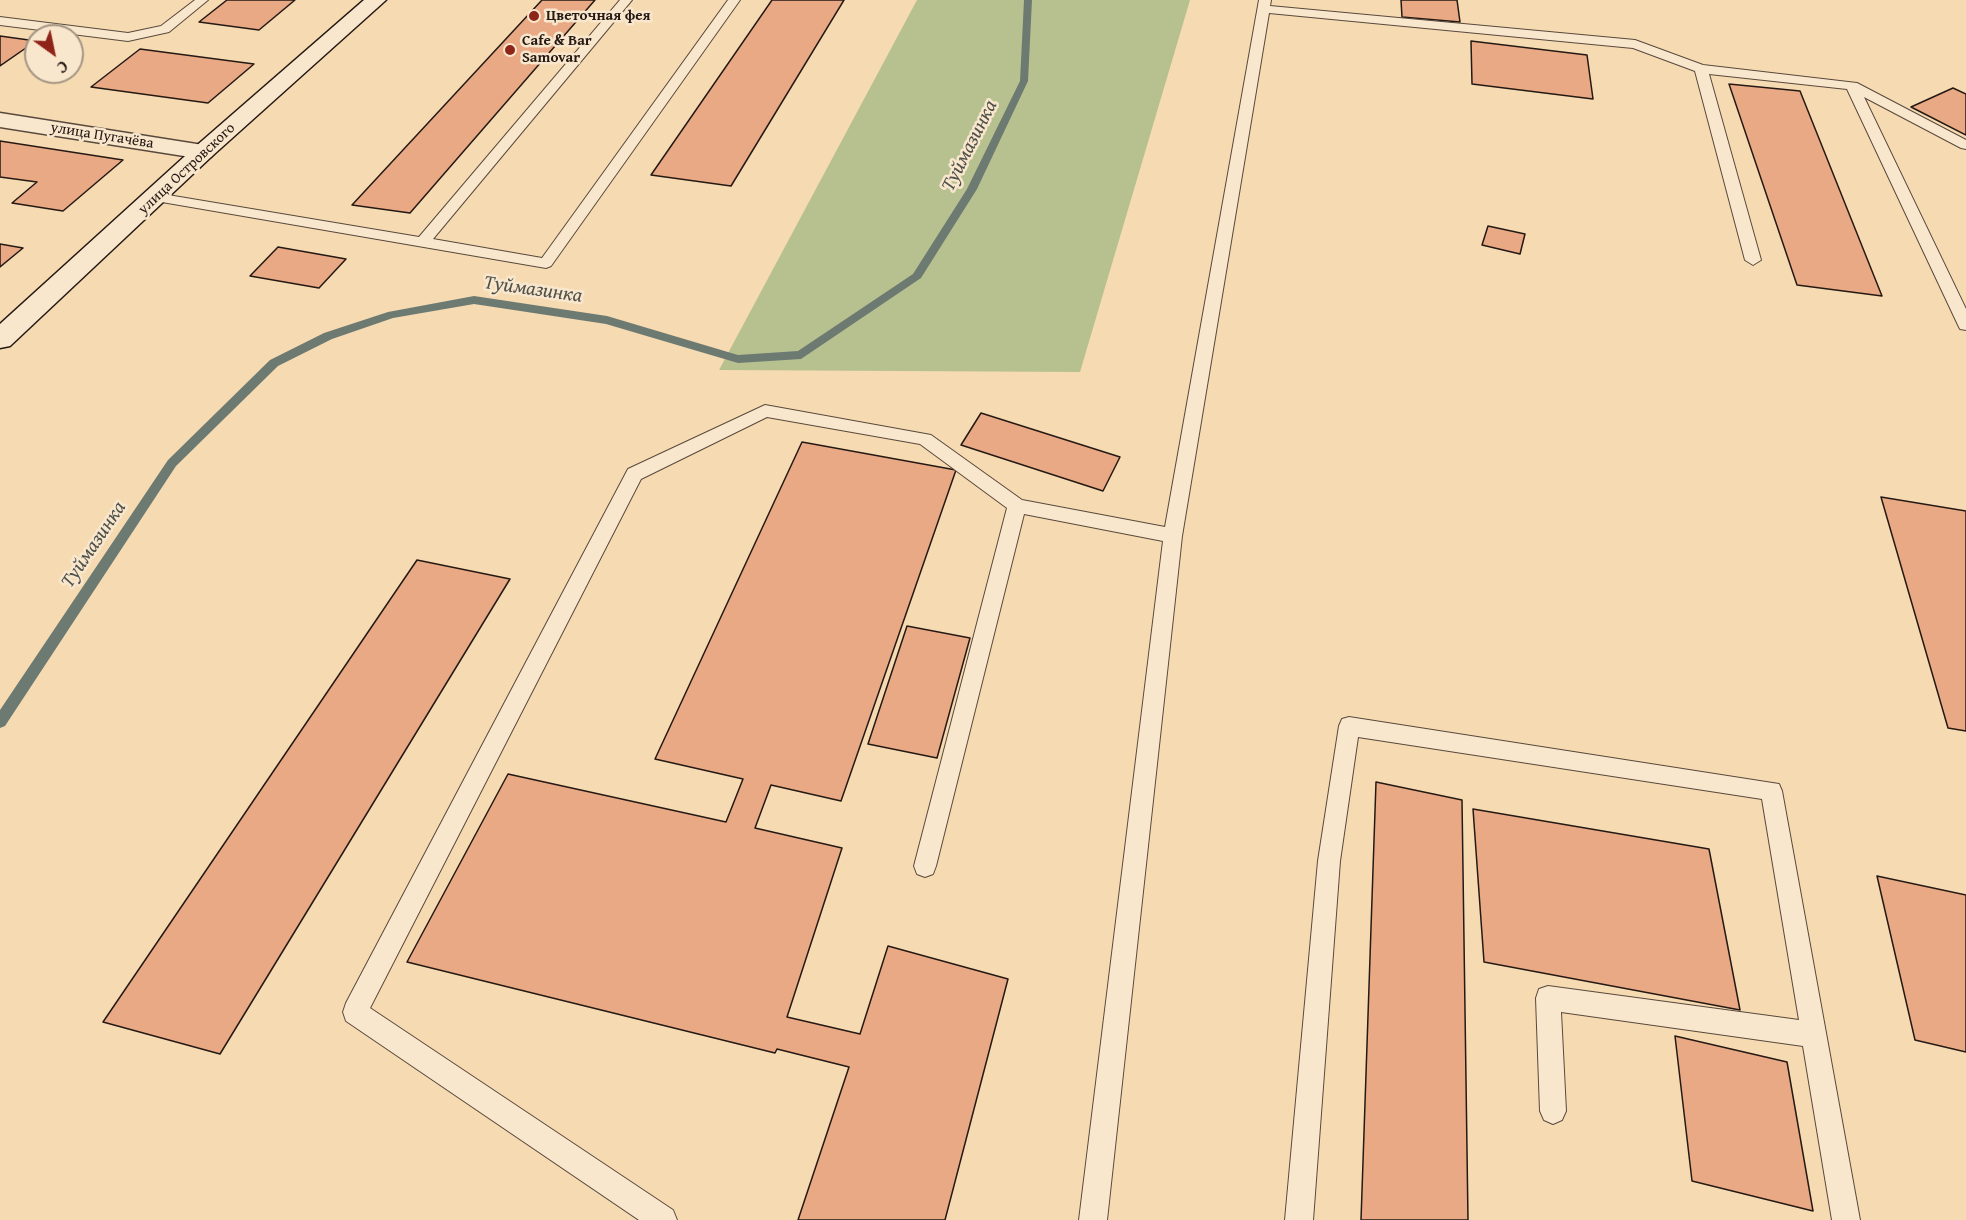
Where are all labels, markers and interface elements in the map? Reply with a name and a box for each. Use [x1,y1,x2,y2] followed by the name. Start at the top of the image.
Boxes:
[546,7,651,25] place label: Цветочная фея
[527,9,541,23] marker: Цветочная фея
[24,24,84,84] north arrow
[522,32,592,67] place label: Cafe & Bar Samovar
[503,43,517,57] marker: Cafe & Bar Samovar
[52,55,73,80] text: С
[937,96,1003,196] water label: Туймазинка
[49,119,155,153] street label: улица Пугачёва
[135,119,239,219] street label: улица Островского
[482,271,584,309] water label: Туймазинка
[56,497,132,593] water label: Туймазинка

